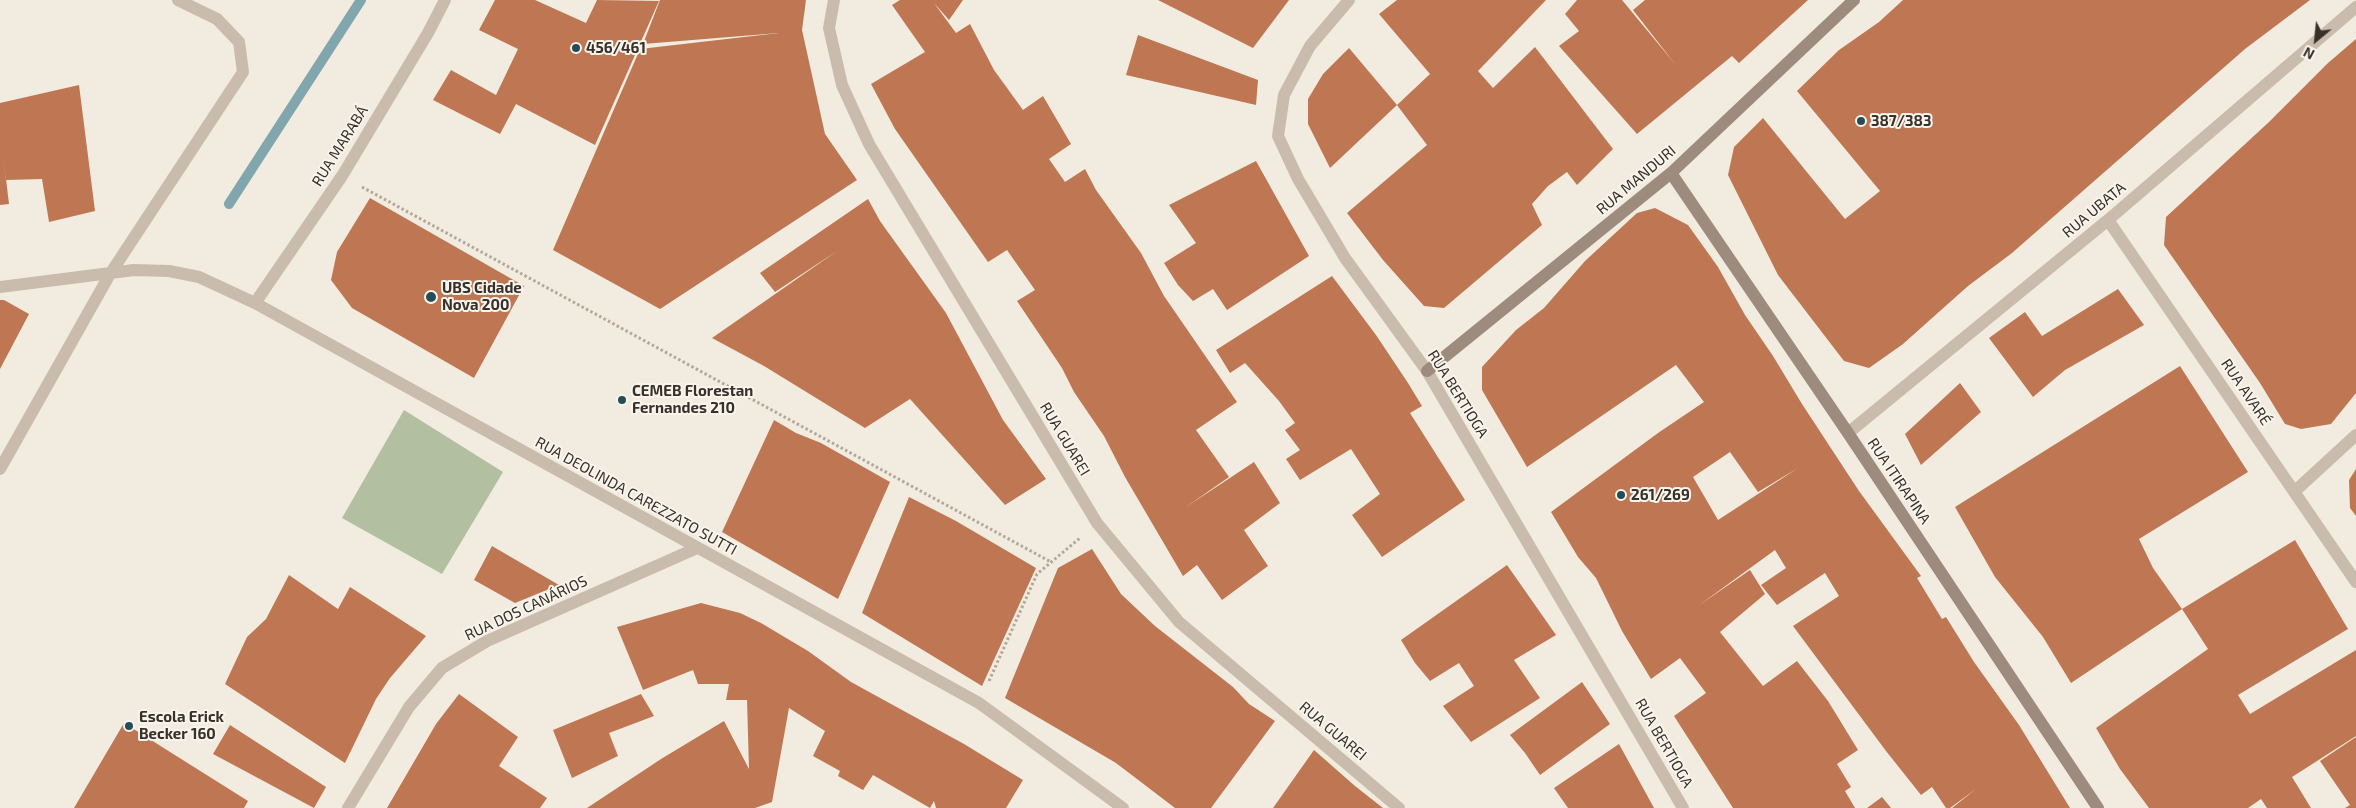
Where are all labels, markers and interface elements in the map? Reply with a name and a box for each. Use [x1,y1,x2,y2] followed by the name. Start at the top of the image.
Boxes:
[2291,15,2341,65] north arrow
[586,39,646,57] place label: 456/461
[570,42,582,54] marker: 456/461
[2300,44,2317,64] text: N
[308,102,372,190] street label: RUA MARABÁ
[1871,112,1931,130] place label: 387/383
[1855,115,1867,127] marker: 387/383
[1593,142,1679,218] street label: RUA MANDURI
[2059,178,2129,242] street label: RUA UBATA
[442,279,522,314] place label: UBS Cidade Nova 200
[424,290,438,304] marker: UBS Cidade Nova 200
[1424,347,1492,441] street label: RUA BERTIOGA
[2217,355,2275,429] street label: RUA AVARÉ
[632,382,753,417] place label: CEMEB Florestan Fernandes 210
[616,394,628,406] marker: CEMEB Florestan Fernandes 210
[1036,399,1094,479] street label: RUA GUAREI
[532,433,740,559] street label: RUA DEOLINDA CAREZZATO SUTTI
[1864,435,1934,527] street label: RUA ITIRAPINA
[1631,486,1690,504] place label: 261/269
[1615,489,1627,501] marker: 261/269
[462,572,590,644] street label: RUA DOS CANÁRIOS
[1631,695,1697,791] street label: RUA BERTIOGA
[1296,698,1370,764] street label: RUA GUAREI
[139,708,224,743] place label: Escola Erick Becker 160
[123,720,135,732] marker: Escola Erick Becker 160

